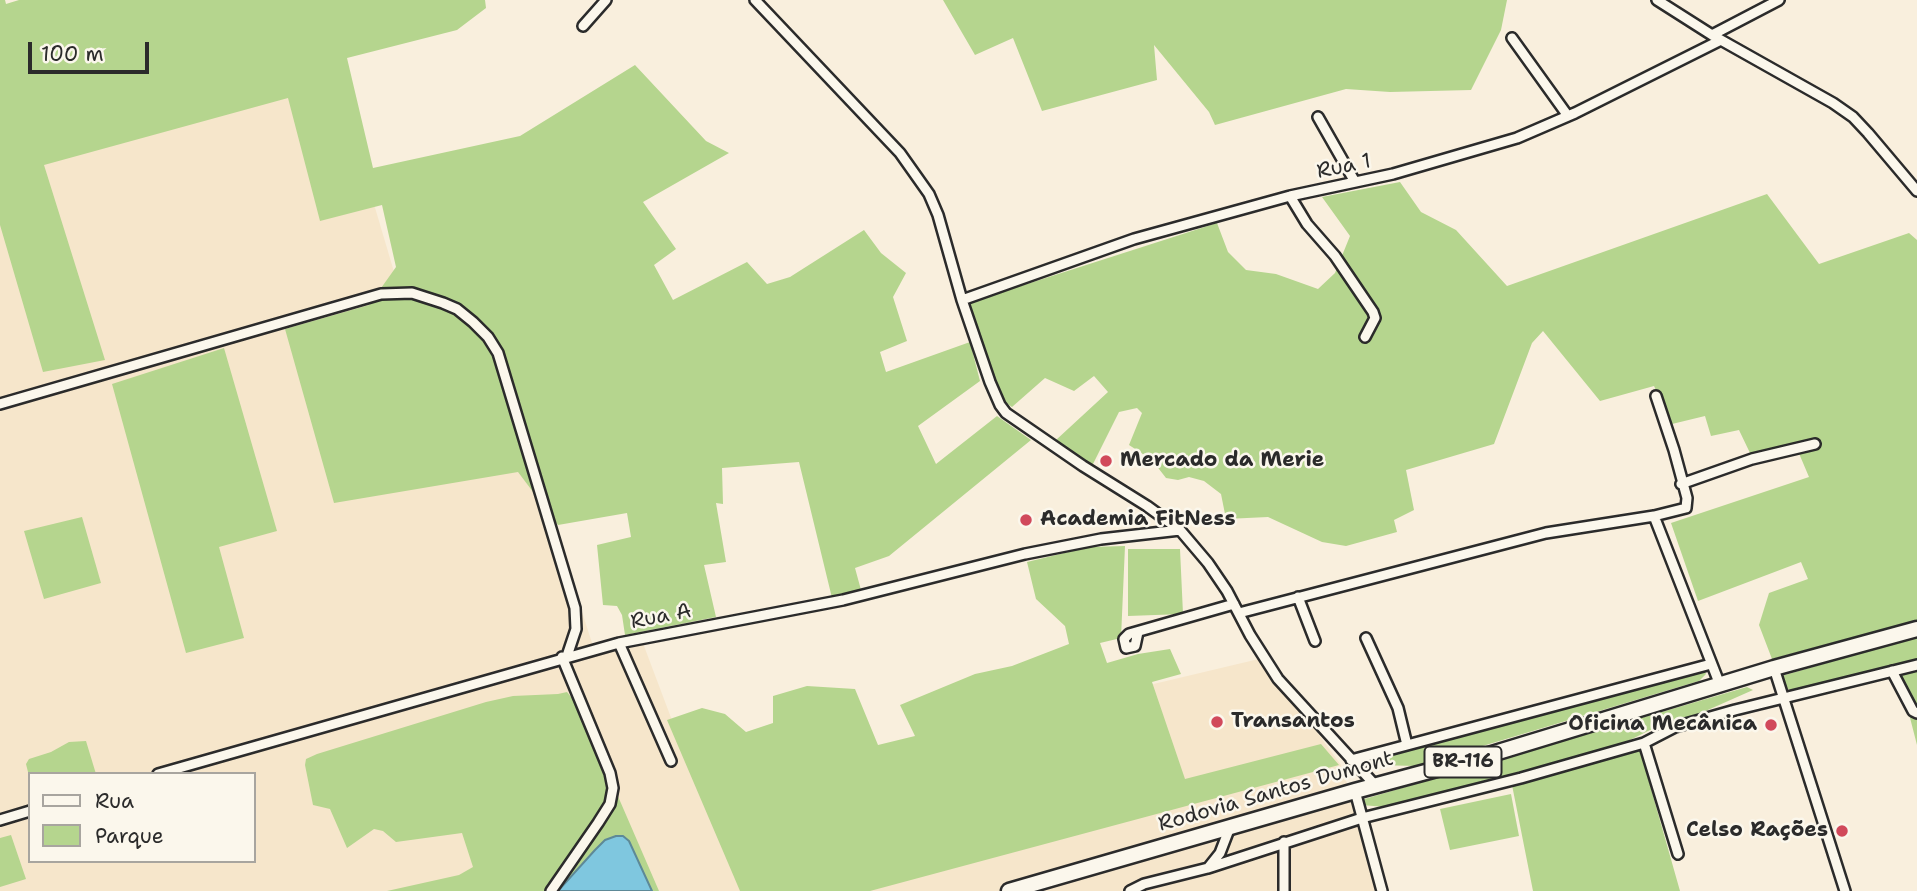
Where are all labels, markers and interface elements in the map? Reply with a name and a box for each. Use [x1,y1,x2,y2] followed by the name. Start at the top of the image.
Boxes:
[32,28,152,72] scale bar
[41,40,104,68] text: 100 m
[1315,149,1373,185] street label: Rua 1
[1120,448,1324,474] place label: Mercado da Merie
[1098,453,1114,469] marker: Mercado da Merie
[1040,507,1236,533] place label: Academia FitNess
[1018,512,1034,528] marker: Academia FitNess
[628,599,694,635] street label: Rua A
[1231,709,1355,735] place label: Transantos
[1568,712,1757,738] place label: Oficina Mecânica
[1209,714,1225,730] marker: Transantos
[1763,717,1779,733] marker: Oficina Mecânica
[1156,746,1396,838] street label: Rodovia Santos Dumont
[1424,747,1502,778] road number: BR-116
[28,772,256,863] legend
[95,787,134,815] text: Rua
[1686,818,1828,844] place label: Celso Rações
[95,822,164,850] text: Parque
[1834,823,1850,839] marker: Celso Rações

